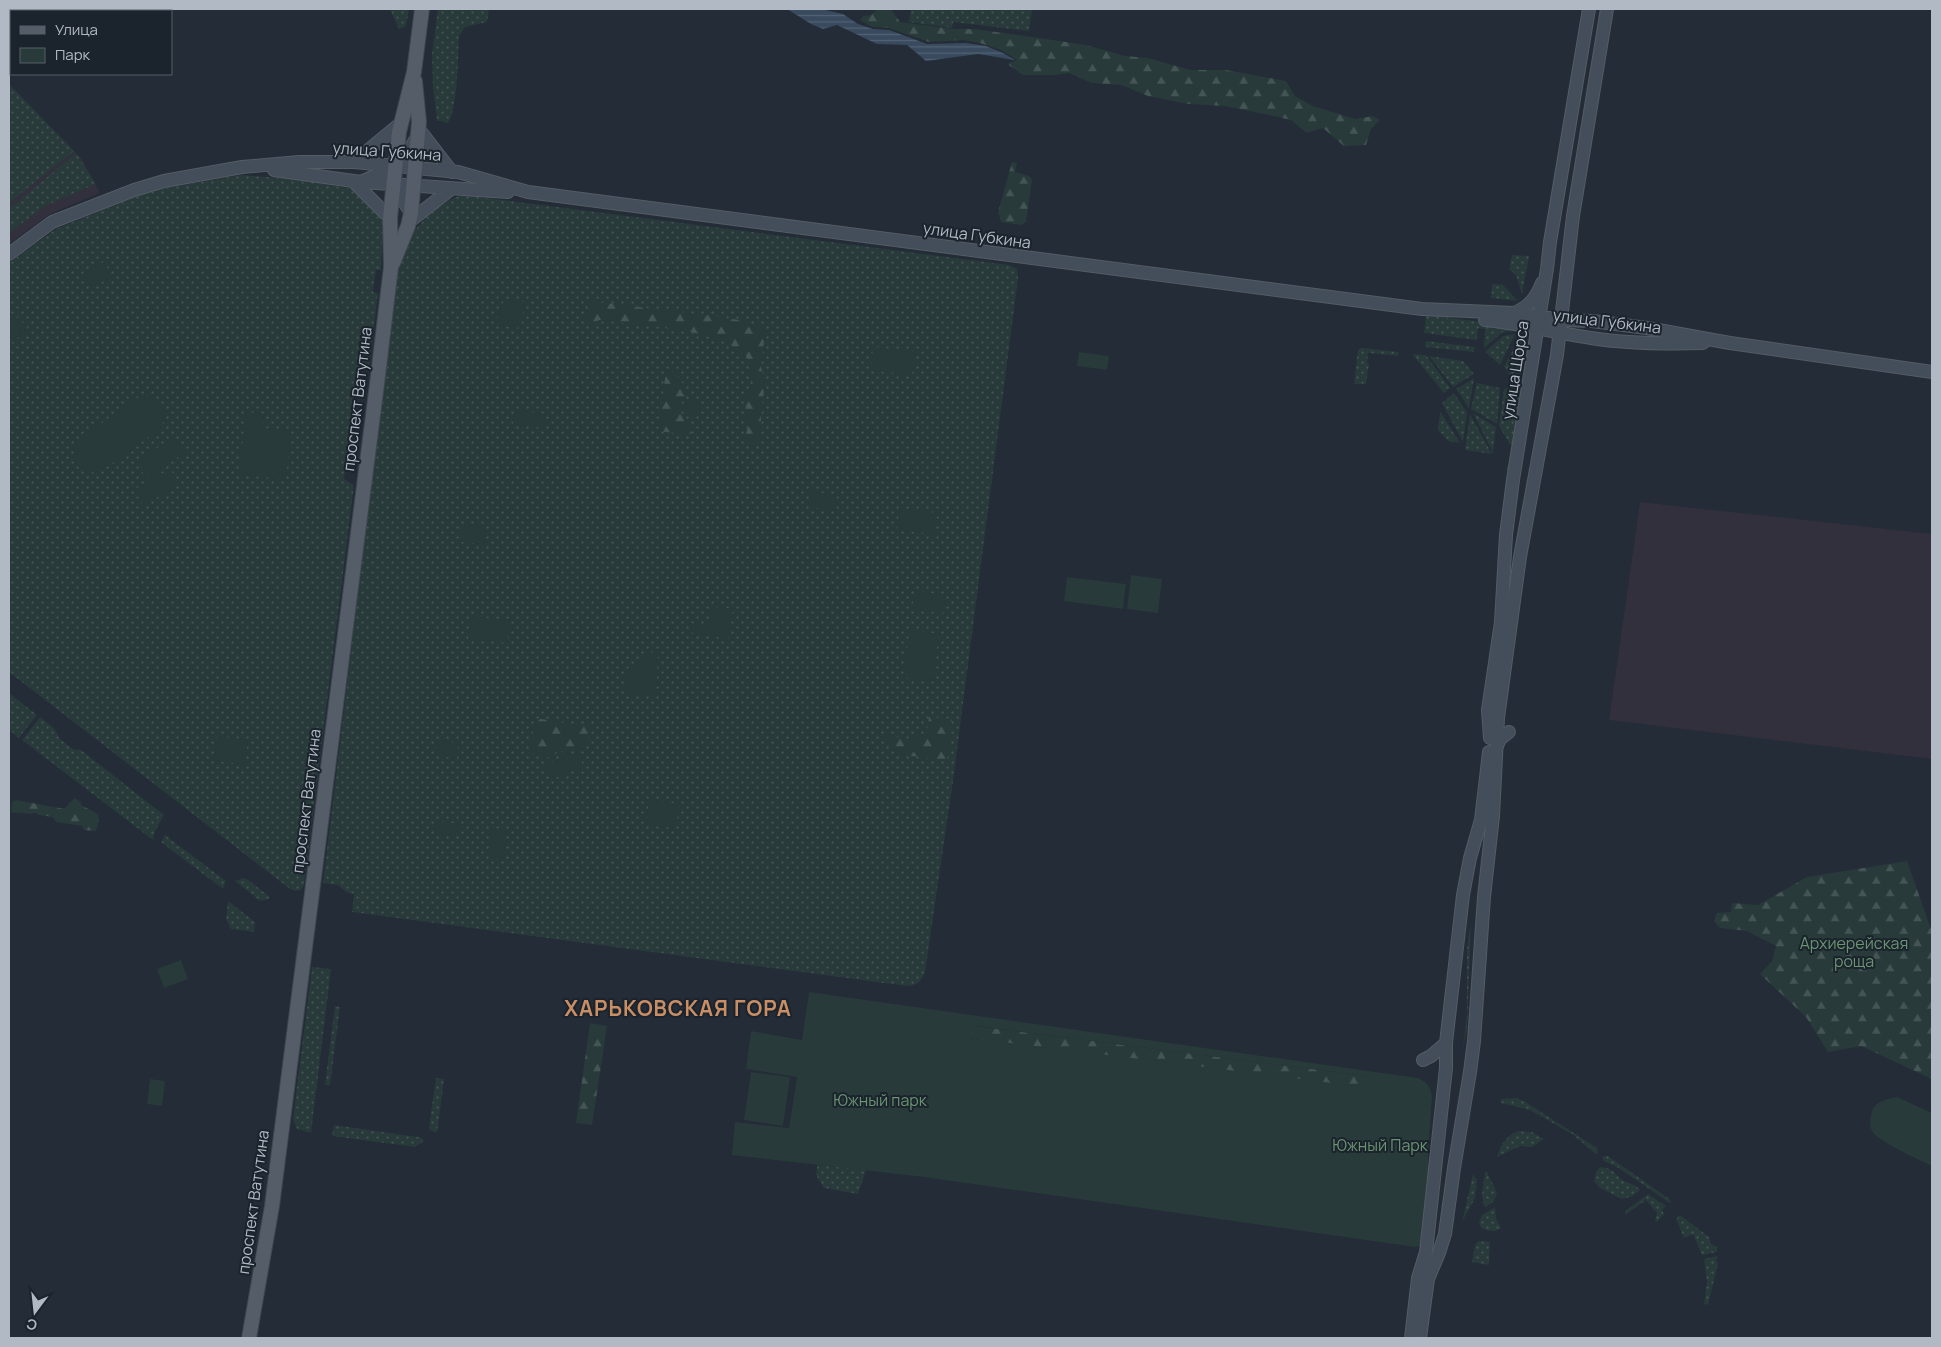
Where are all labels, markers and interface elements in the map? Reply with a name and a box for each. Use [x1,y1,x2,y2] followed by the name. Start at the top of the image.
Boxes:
[10,10,172,75] legend
[55,19,98,40] text: Улица
[55,44,91,65] text: Парк
[332,136,442,166] street label: улица Губкина
[922,217,1032,253] street label: улица Губкина
[1552,303,1662,339] street label: улица Губкина
[1496,319,1534,421] street label: улица Щорса
[337,326,377,472] street label: проспект Ватутина
[286,728,326,874] street label: проспект Ватутина
[1800,932,1908,972] park label: Архиерейская роща
[564,994,792,1022] district label: ХАРЬКОВСКАЯ ГОРА
[833,1089,928,1111] park label: Южный парк
[232,1129,274,1275] street label: проспект Ватутина
[1332,1134,1429,1156] park label: Южный Парк
[10,1287,60,1337] north arrow
[24,1315,39,1336] text: С

